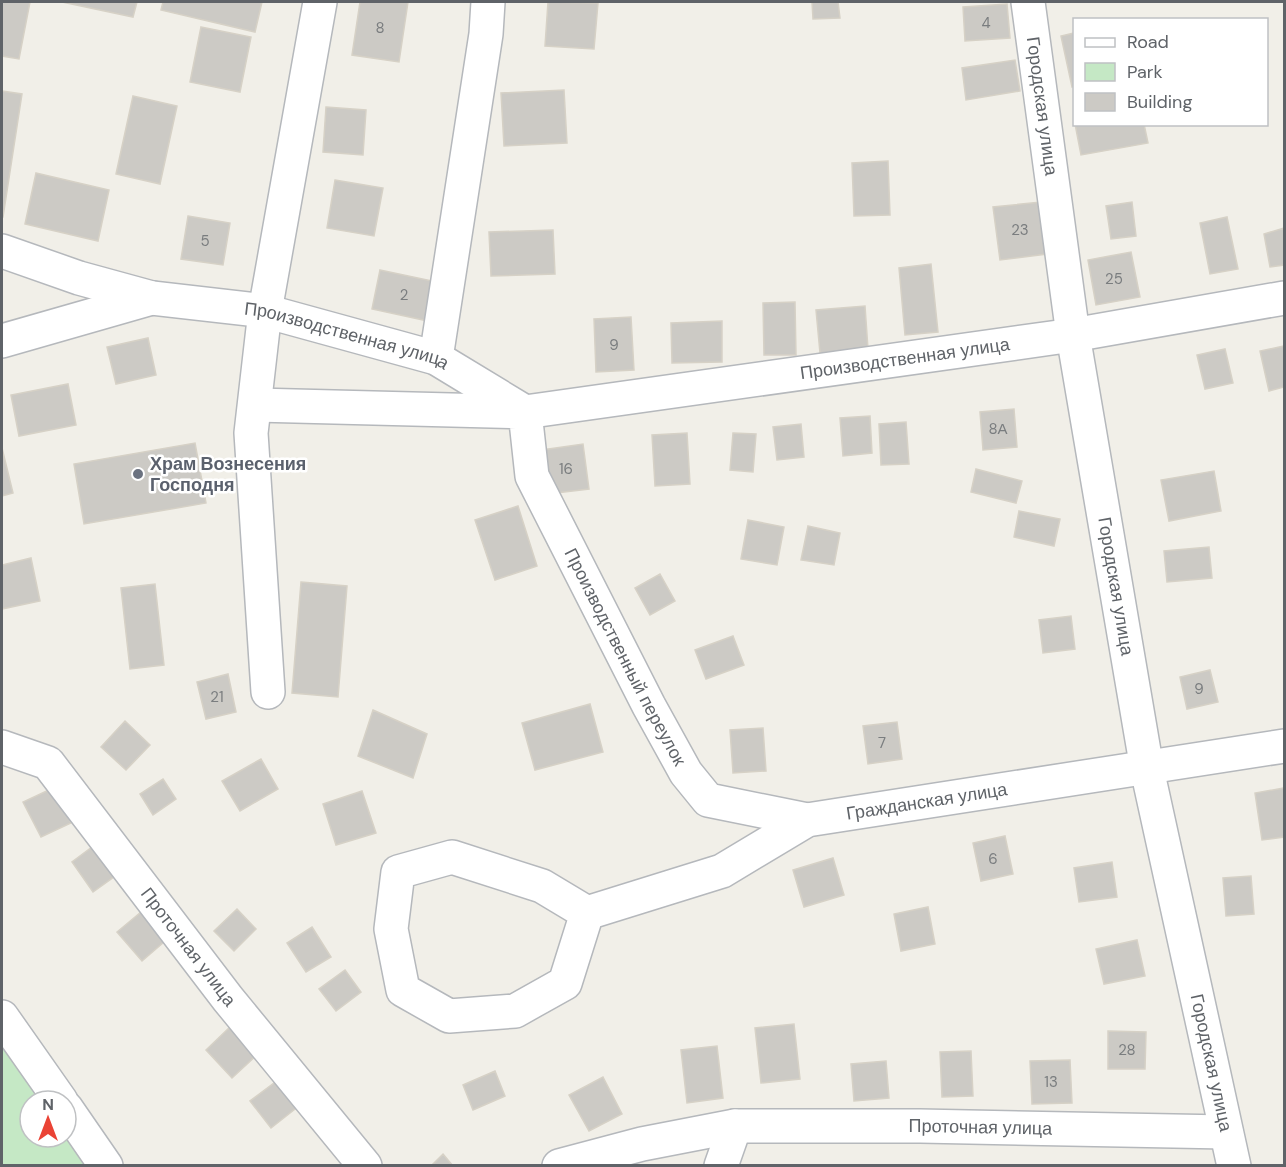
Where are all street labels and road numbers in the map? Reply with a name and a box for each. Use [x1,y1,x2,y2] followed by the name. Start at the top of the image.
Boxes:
[1021,35,1063,178] street label: Городская улица
[243,297,454,376] street label: Производственная улица
[798,332,1012,385] street label: Производственная улица
[1092,515,1140,658] street label: Городская улица
[559,544,692,770] street label: Производственный переулок
[844,777,1010,826] street label: Гражданская улица
[135,883,242,1012] street label: Проточная улица
[1185,992,1238,1135] street label: Городская улица
[909,1114,1053,1141] street label: Проточная улица

